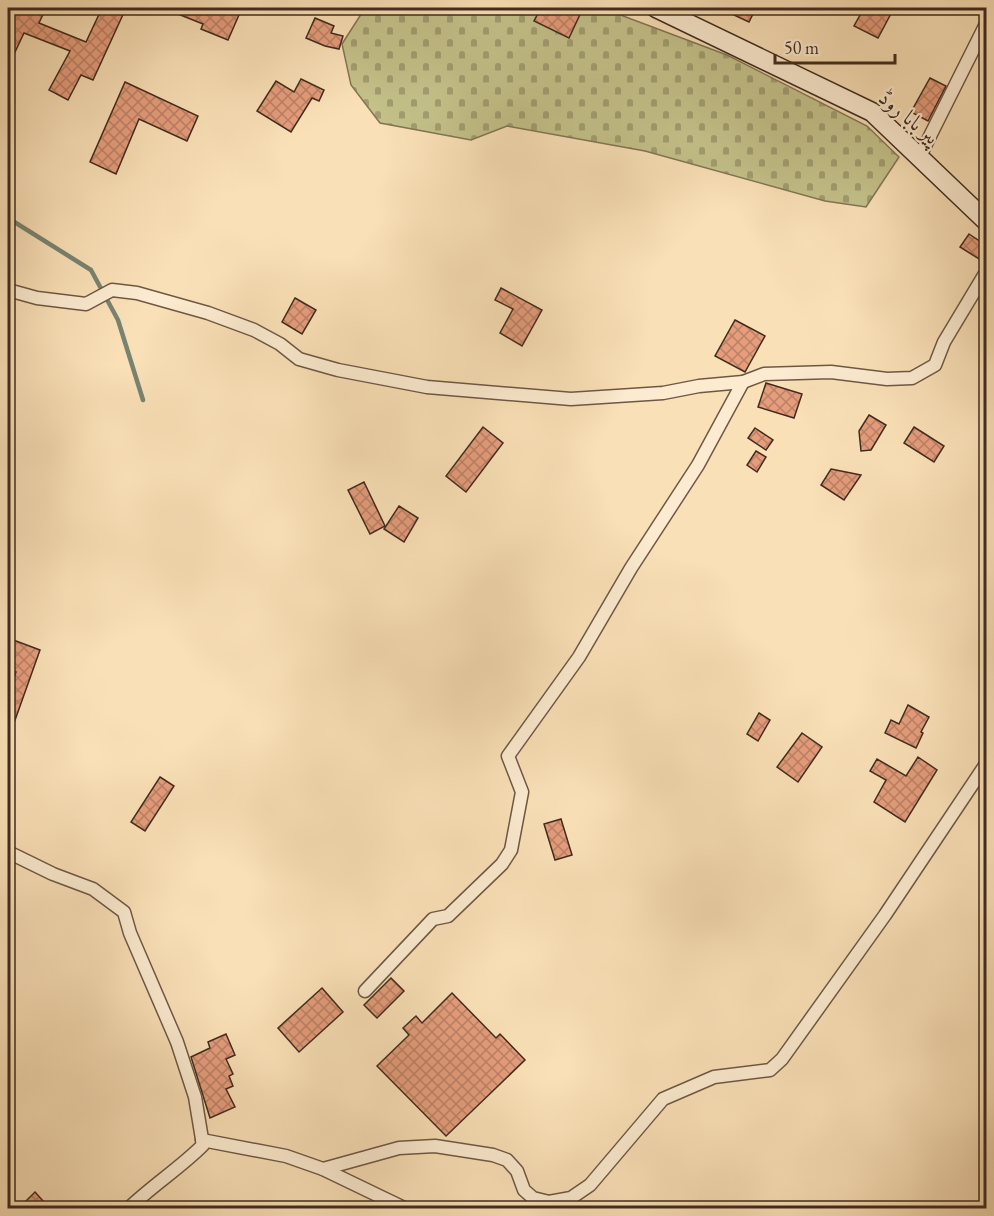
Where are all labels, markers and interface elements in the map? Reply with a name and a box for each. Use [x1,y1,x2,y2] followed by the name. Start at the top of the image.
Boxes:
[775,27,895,65] scale bar
[784,36,819,59] text: 50 m
[871,83,947,154] street label: پیر بابا روڈ

